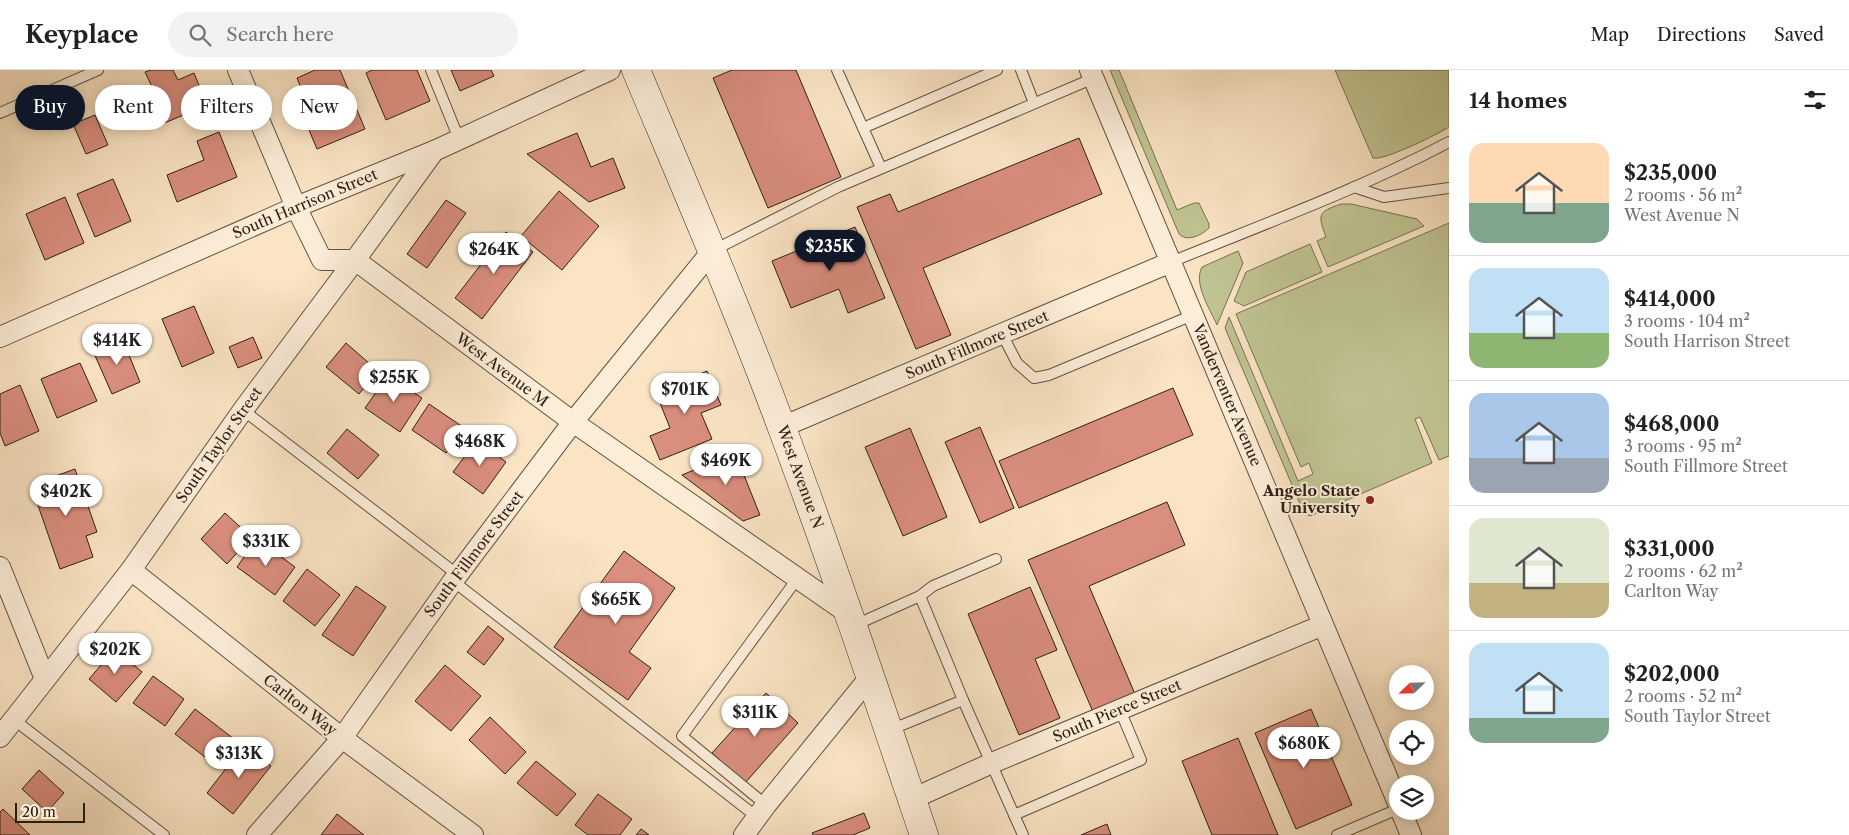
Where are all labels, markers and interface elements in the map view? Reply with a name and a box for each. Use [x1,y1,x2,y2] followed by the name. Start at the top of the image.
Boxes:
[168,12,518,57] search box
[25,20,138,49] text: Keyplace
[186,21,214,49] icon: search
[226,23,334,46] text: Search here
[1590,24,1629,46] text: Map
[1657,24,1746,46] text: Directions
[1774,24,1824,46] text: Saved
[15,85,85,130] chip: Buy
[95,85,171,130] chip: Rent
[181,85,272,130] chip: Filters
[282,85,357,130] chip: New
[1801,86,1829,114] icon: filters
[1469,88,1567,113] text: 14 homes
[1624,160,1717,185] text: $235,000
[1509,163,1569,223] icon: home
[229,164,381,243] street label: South Harrison Street
[1624,185,1742,205] text: 2 rooms · 56 m²
[1624,205,1740,225] text: West Avenue N
[795,230,865,272] pin: $235K
[459,232,529,275] pin: $264K
[805,236,855,256] text: $235K
[469,239,519,259] text: $264K
[1624,286,1716,311] text: $414,000
[1509,288,1569,348] icon: home
[902,306,1052,383] street label: South Fillmore Street
[1624,311,1750,331] text: 3 rooms · 104 m²
[1189,320,1266,469] street label: Vanderventer Avenue
[82,324,152,366] pin: $414K
[451,328,552,411] street label: West Avenue M
[93,330,141,350] text: $414K
[1624,331,1790,351] text: South Harrison Street
[359,360,429,403] pin: $255K
[370,367,418,387] text: $255K
[650,372,720,415] pin: $701K
[661,379,709,399] text: $701K
[171,382,266,506] street label: South Taylor Street
[1624,411,1719,436] text: $468,000
[1509,413,1569,473] icon: home
[773,422,828,531] street label: West Avenue N
[445,424,515,467] pin: $468K
[455,431,505,451] text: $468K
[1624,436,1742,456] text: 3 rooms · 95 m²
[691,444,761,486] pin: $469K
[701,450,751,470] text: $469K
[1624,456,1788,476] text: South Fillmore Street
[31,474,101,517] pin: $402K
[41,481,91,501] text: $402K
[1262,481,1361,517] place label: Angelo State University
[420,486,528,621] street label: South Fillmore Street
[1364,494,1376,506] marker: Angelo State University
[231,524,301,567] pin: $331K
[243,531,290,551] text: $331K
[1624,536,1715,561] text: $331,000
[1509,538,1569,598] icon: home
[1624,561,1743,581] text: 2 rooms · 62 m²
[1624,581,1718,601] text: Carlton Way
[581,582,651,625] pin: $665K
[591,589,641,609] text: $665K
[80,632,150,675] pin: $202K
[90,639,140,659] text: $202K
[1624,661,1720,686] text: $202,000
[1509,663,1569,723] icon: home
[1389,665,1434,710] north arrow
[1389,665,1434,820] map controls
[260,670,342,740] street label: Carlton Way
[1050,675,1185,746] street label: South Pierce Street
[1624,686,1742,706] text: 2 rooms · 52 m²
[720,696,790,738] pin: $311K
[732,702,778,722] text: $311K
[1624,706,1771,726] text: South Taylor Street
[1389,720,1434,765] button: locate
[1269,726,1339,769] pin: $680K
[1278,733,1330,753] text: $680K
[204,736,274,779] pin: $313K
[216,743,263,763] text: $313K
[1389,775,1434,820] button: layers
[15,800,85,823] scale bar
[22,803,56,821] text: 20 m

